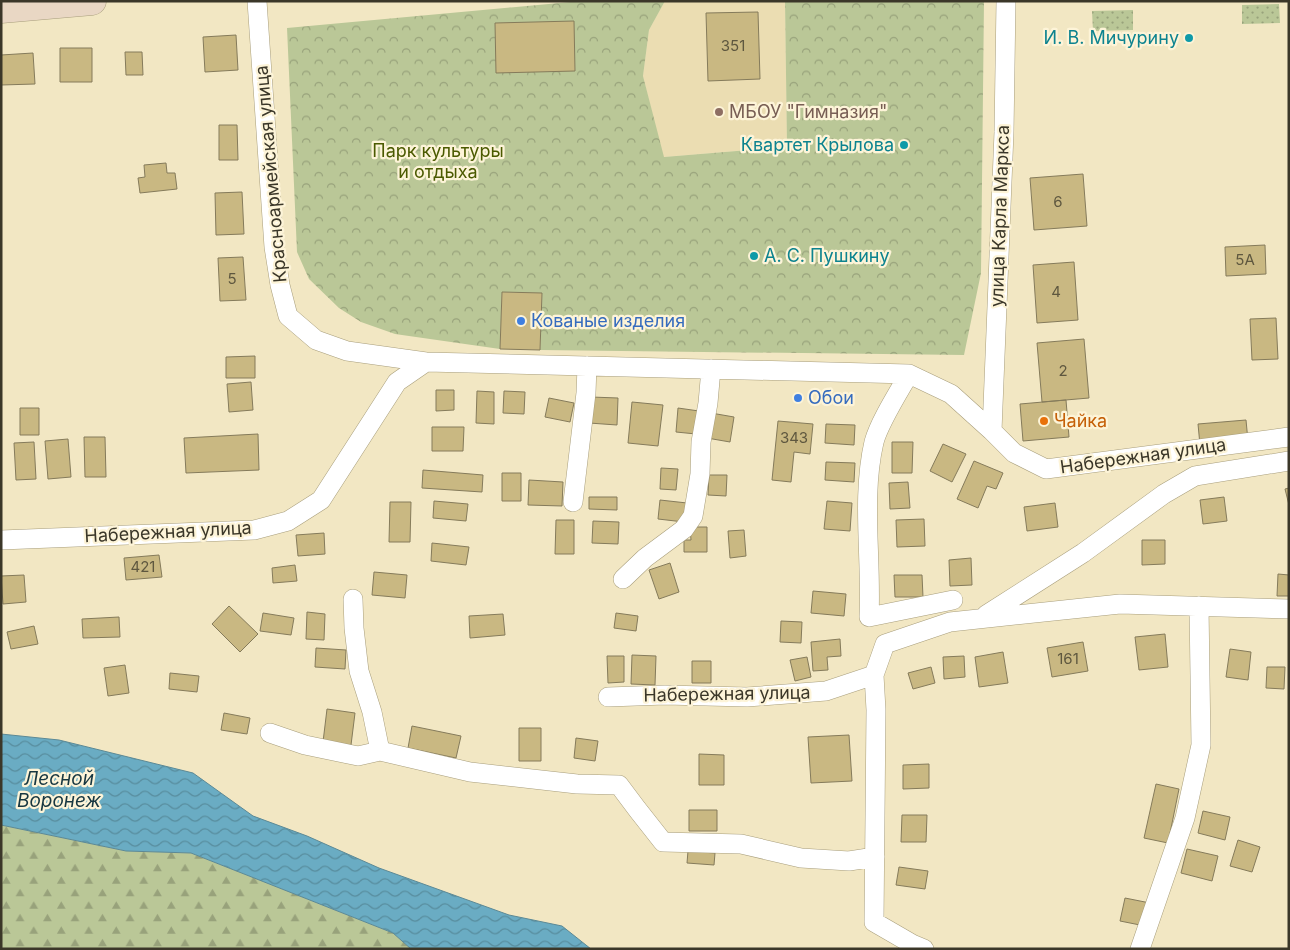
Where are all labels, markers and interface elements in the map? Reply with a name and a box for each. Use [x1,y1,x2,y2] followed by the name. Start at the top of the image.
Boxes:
[1044,27,1179,48] place label: И. В. Мичурину
[1183,32,1195,44] marker: И. В. Мичурину
[721,36,745,55] house number: 351
[251,65,290,283] street label: Красноармейская улица
[729,101,887,122] place label: МБОУ "Гимназия"
[713,106,725,118] marker: МБОУ "Гимназия"
[986,125,1013,307] street label: улица Карла Маркса
[741,134,894,155] place label: Квартет Крылова
[898,139,910,151] marker: Квартет Крылова
[372,140,504,182] park label: Парк культуры и отдыха
[1053,192,1063,211] house number: 6
[764,245,890,266] place label: А. С. Пушкину
[748,250,760,262] marker: А. С. Пушкину
[1235,250,1255,269] house number: 5А
[227,269,237,288] house number: 5
[1051,282,1061,301] house number: 4
[531,310,685,331] place label: Кованые изделия
[515,315,527,327] marker: Кованые изделия
[1058,361,1068,380] house number: 2
[808,387,854,408] place label: Обои
[792,392,804,404] marker: Обои
[1054,410,1107,431] place label: Чайка
[1038,415,1050,427] marker: Чайка
[780,428,808,447] house number: 343
[1059,433,1227,478] street label: Набережная улица
[84,517,252,546] street label: Набережная улица
[131,557,155,576] house number: 421
[1057,649,1079,668] house number: 161
[643,682,811,705] street label: Набережная улица
[17,767,102,812] water label: Лесной Воронеж

